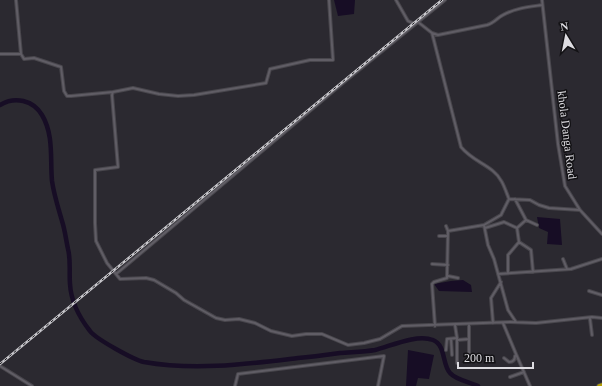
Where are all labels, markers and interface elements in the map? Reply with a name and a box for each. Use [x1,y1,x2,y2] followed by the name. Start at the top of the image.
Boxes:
[546,16,586,56] north arrow
[559,20,569,33] text: N
[555,90,579,180] street label: khola Danga Road
[458,344,533,370] scale bar
[464,351,495,365] text: 200 m

